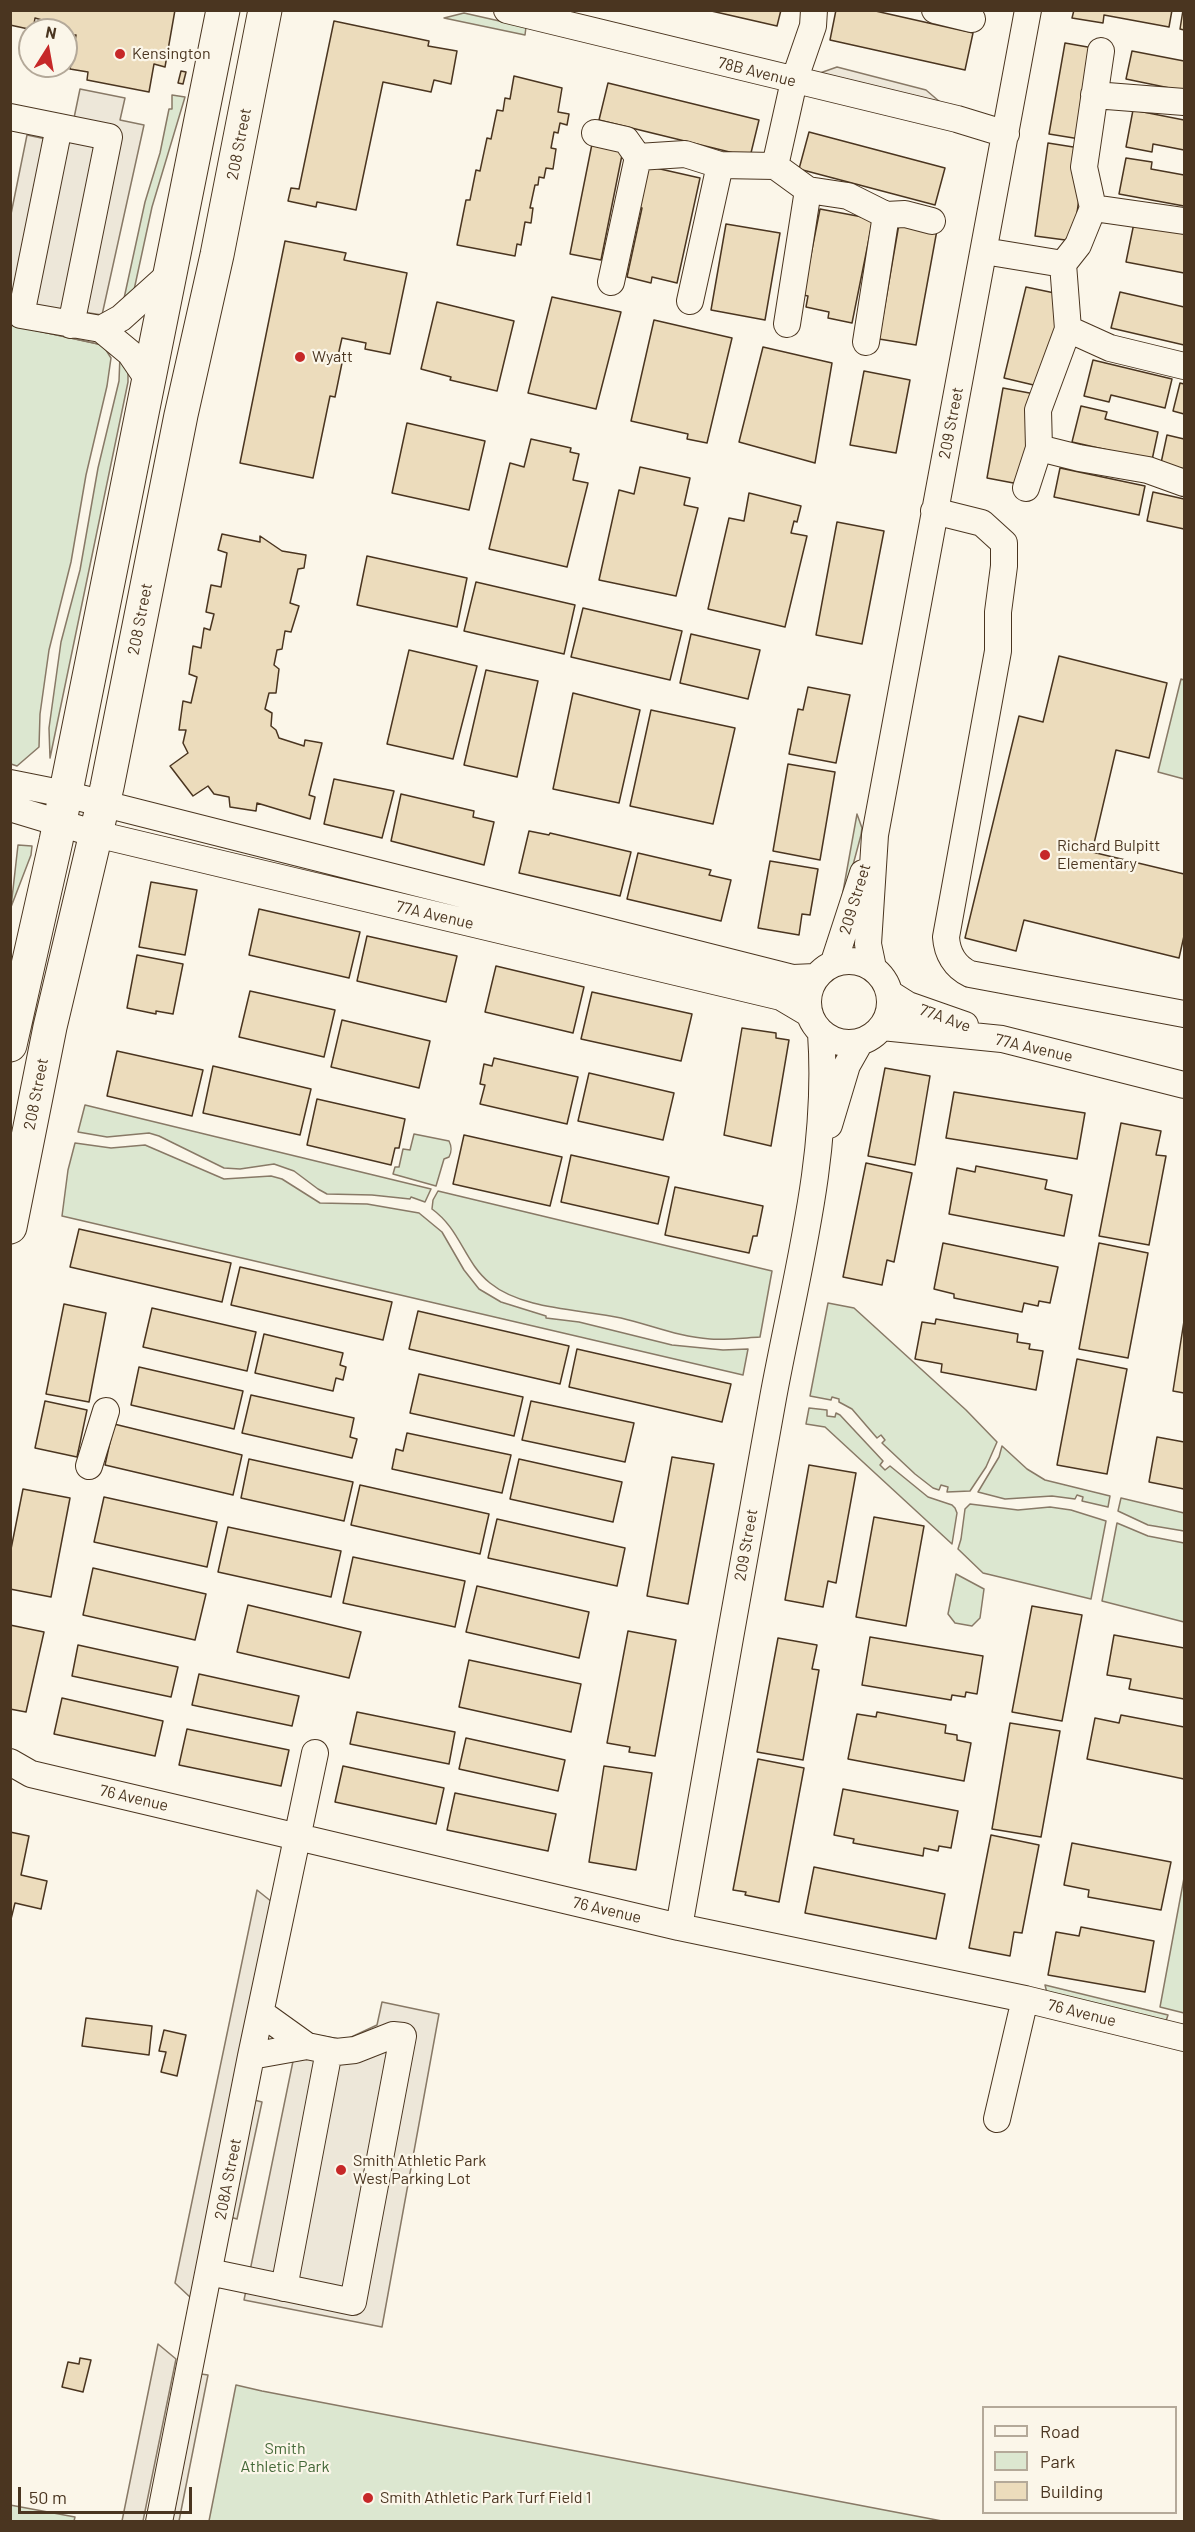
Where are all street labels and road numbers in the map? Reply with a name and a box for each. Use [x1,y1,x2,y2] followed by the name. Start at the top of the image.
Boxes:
[716,53,798,91] street label: 78B Avenue
[223,106,255,182] street label: 208 Street
[935,385,967,461] street label: 209 Street
[124,581,156,657] street label: 208 Street
[835,861,875,937] street label: 209 Street
[394,897,476,933] street label: 77A Avenue
[917,1000,973,1036] street label: 77A Ave
[993,1030,1075,1066] street label: 77A Avenue
[20,1056,52,1132] street label: 208 Street
[730,1507,762,1583] street label: 209 Street
[98,1781,170,1815] street label: 76 Avenue
[571,1893,643,1927] street label: 76 Avenue
[1046,1995,1118,2031] street label: 76 Avenue
[211,2137,245,2221] street label: 208A Street

